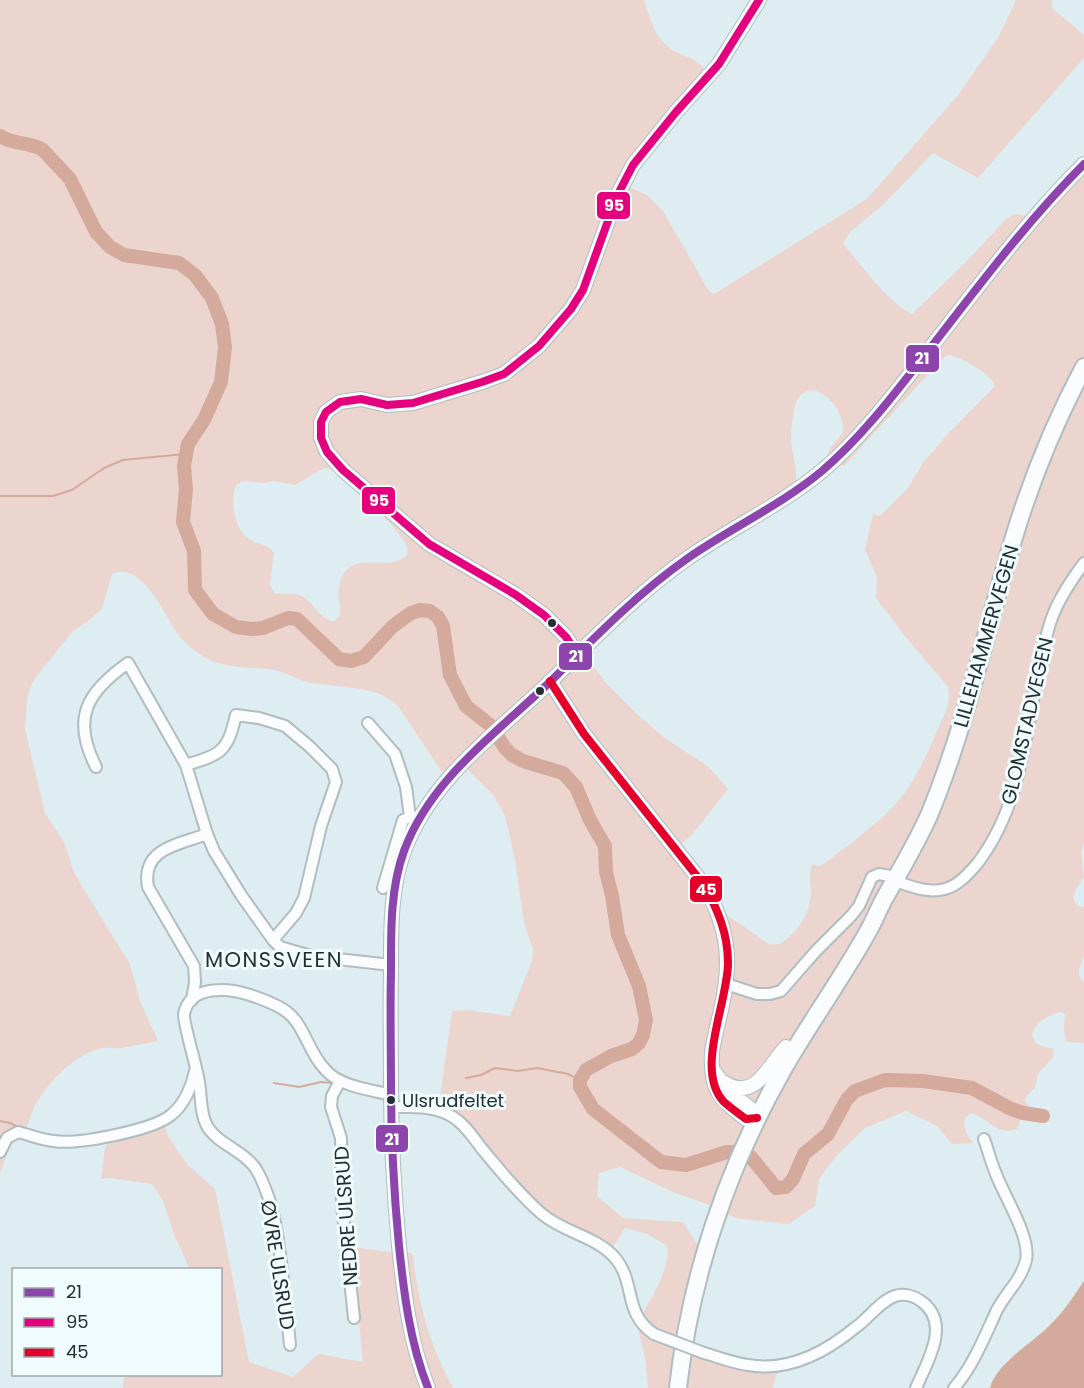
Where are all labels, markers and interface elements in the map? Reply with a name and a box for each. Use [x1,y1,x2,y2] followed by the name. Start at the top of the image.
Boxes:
[596,191,631,220] line badge: 95
[604,194,624,217] text: 95
[905,344,940,373] line badge: 21
[914,347,930,370] text: 21
[361,486,396,515] line badge: 95
[369,489,389,512] text: 95
[947,541,1025,731] street label: LILLEHAMMERVEGEN
[546,617,558,629] unlabelled marker
[994,635,1060,807] street label: GLOMSTADVEGEN
[558,642,593,671] line badge: 21
[568,645,584,668] text: 21
[534,685,546,697] unlabelled marker
[689,875,723,903] line badge: 45
[695,878,717,901] text: 45
[205,945,343,974] district label: MONSSVEEN
[402,1088,504,1113] place label: Ulsrudfeltet
[385,1094,397,1106] marker: Ulsrudfeltet
[375,1124,409,1153] line badge: 21
[384,1128,400,1151] text: 21
[327,1145,365,1287] street label: NEDRE ULSRUD
[254,1198,302,1332] street label: ØVRE ULSRUD
[12,1268,222,1376] legend
[66,1279,82,1304] text: 21
[66,1309,89,1334] text: 95
[66,1339,89,1364] text: 45

